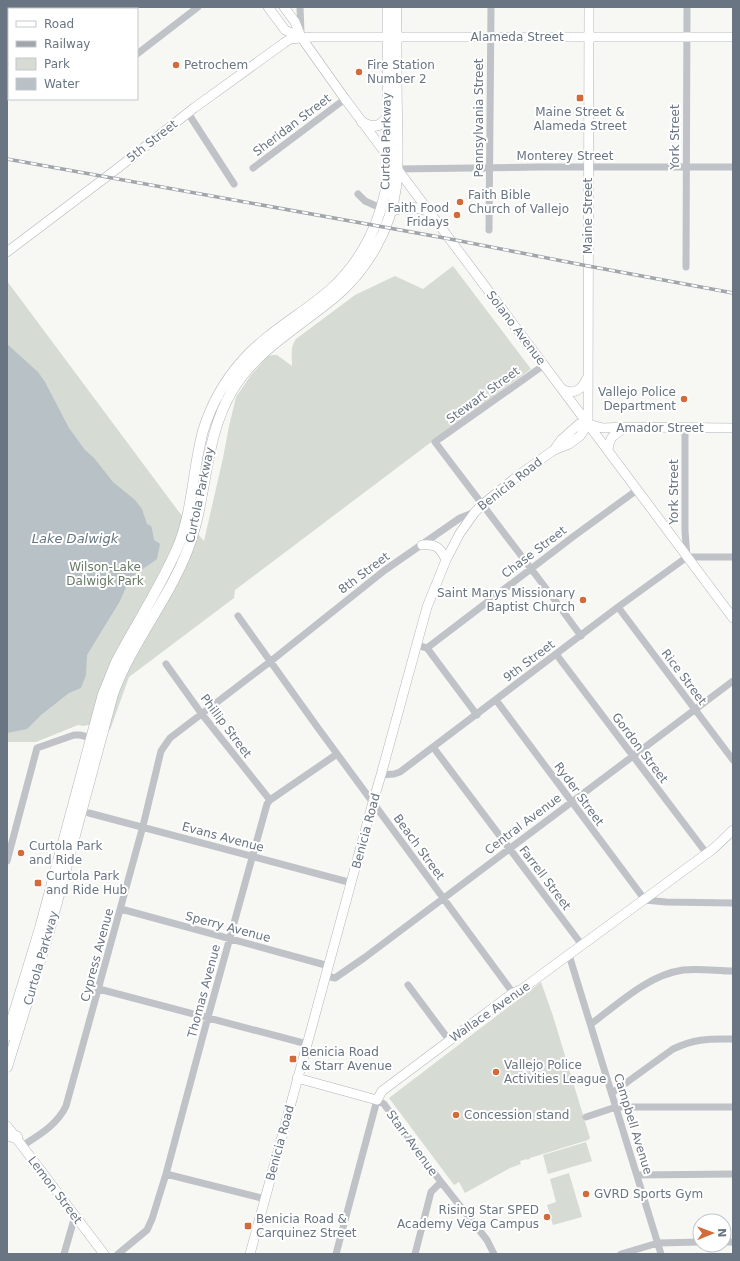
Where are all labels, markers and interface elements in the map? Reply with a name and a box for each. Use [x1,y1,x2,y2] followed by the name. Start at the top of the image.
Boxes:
[8,8,138,100] legend
[44,17,74,31] text: Road
[470,30,564,44] street label: Alameda Street
[44,37,90,51] text: Railway
[44,57,70,71] text: Park
[184,58,248,72] place label: Petrochem
[367,58,435,86] place label: Fire Station Number 2
[472,58,486,178] street label: Pennsylvania Street
[171,60,181,70] marker: Petrochem
[354,67,364,77] marker: Fire Station Number 2
[44,77,80,91] text: Water
[250,91,334,159] street label: Sheridan Street
[378,92,394,190] street label: Curtola Parkway
[575,93,585,103] marker: Maine Street & Alameda Street
[668,104,682,171] street label: York Street
[533,105,627,133] place label: Maine Street & Alameda Street
[124,117,180,165] street label: 5th Street
[517,149,614,163] street label: Monterey Street
[581,178,595,254] street label: Maine Street
[468,188,569,216] place label: Faith Bible Church of Vallejo
[455,197,465,207] marker: Faith Bible Church of Vallejo
[388,201,449,229] place label: Faith Food Fridays
[452,210,462,220] marker: Faith Food Fridays
[484,288,548,368] street label: Solano Avenue
[444,364,522,426] street label: Stewart Street
[598,385,676,413] place label: Vallejo Police Department
[679,394,689,404] marker: Vallejo Police Department
[616,421,704,435] street label: Amador Street
[183,446,217,544] street label: Curtola Parkway
[475,455,545,513] street label: Benicia Road
[667,459,681,526] street label: York Street
[499,523,569,581] street label: Chase Street
[32,531,119,546] water label: Lake Dalwigk
[336,549,392,597] street label: 8th Street
[66,560,144,588] park label: Wilson-Lake Dalwigk Park
[437,586,575,614] place label: Saint Marys Missionary Baptist Church
[578,595,588,605] marker: Saint Marys Missionary Baptist Church
[501,637,557,685] street label: 9th Street
[659,646,710,708] street label: Rice Street
[198,691,255,761] street label: Phillip Street
[609,710,671,786] street label: Gordon Street
[551,760,607,829] street label: Ryder Street
[482,791,564,857] street label: Central Avenue
[349,792,383,870] street label: Benicia Road
[391,812,448,883] street label: Beach Street
[180,819,266,855] street label: Evans Avenue
[29,839,102,867] place label: Curtola Park and Ride
[516,843,574,913] street label: Farrell Street
[16,848,26,858] marker: Curtola Park and Ride
[46,869,127,897] place label: Curtola Park and Ride Hub
[33,878,43,888] marker: Curtola Park and Ride Hub
[78,907,116,1003] street label: Cypress Avenue
[21,909,61,1007] street label: Curtola Parkway
[184,909,272,945] street label: Sperry Avenue
[185,943,223,1040] street label: Thomas Avenue
[447,979,533,1045] street label: Wallace Avenue
[301,1045,392,1073] place label: Benicia Road & Starr Avenue
[288,1054,298,1064] marker: Benicia Road & Starr Avenue
[504,1058,606,1086] place label: Vallejo Police Activities League
[491,1067,501,1077] marker: Vallejo Police Activities League
[611,1072,655,1176] street label: Campbell Avenue
[263,1104,297,1182] street label: Benicia Road
[383,1107,441,1179] street label: Starr Avenue
[464,1108,569,1122] place label: Concession stand
[451,1110,461,1120] marker: Concession stand
[25,1154,85,1227] street label: Lemon Street
[594,1187,703,1201] place label: GVRD Sports Gym
[581,1189,591,1199] marker: GVRD Sports Gym
[397,1203,539,1231] place label: Rising Star SPED Academy Vega Campus
[256,1212,357,1240] place label: Benicia Road & Carquinez Street
[542,1212,552,1222] marker: Rising Star SPED Academy Vega Campus
[692,1213,732,1253] north arrow
[243,1221,253,1231] marker: Benicia Road & Carquinez Street
[715,1228,728,1238] text: N

